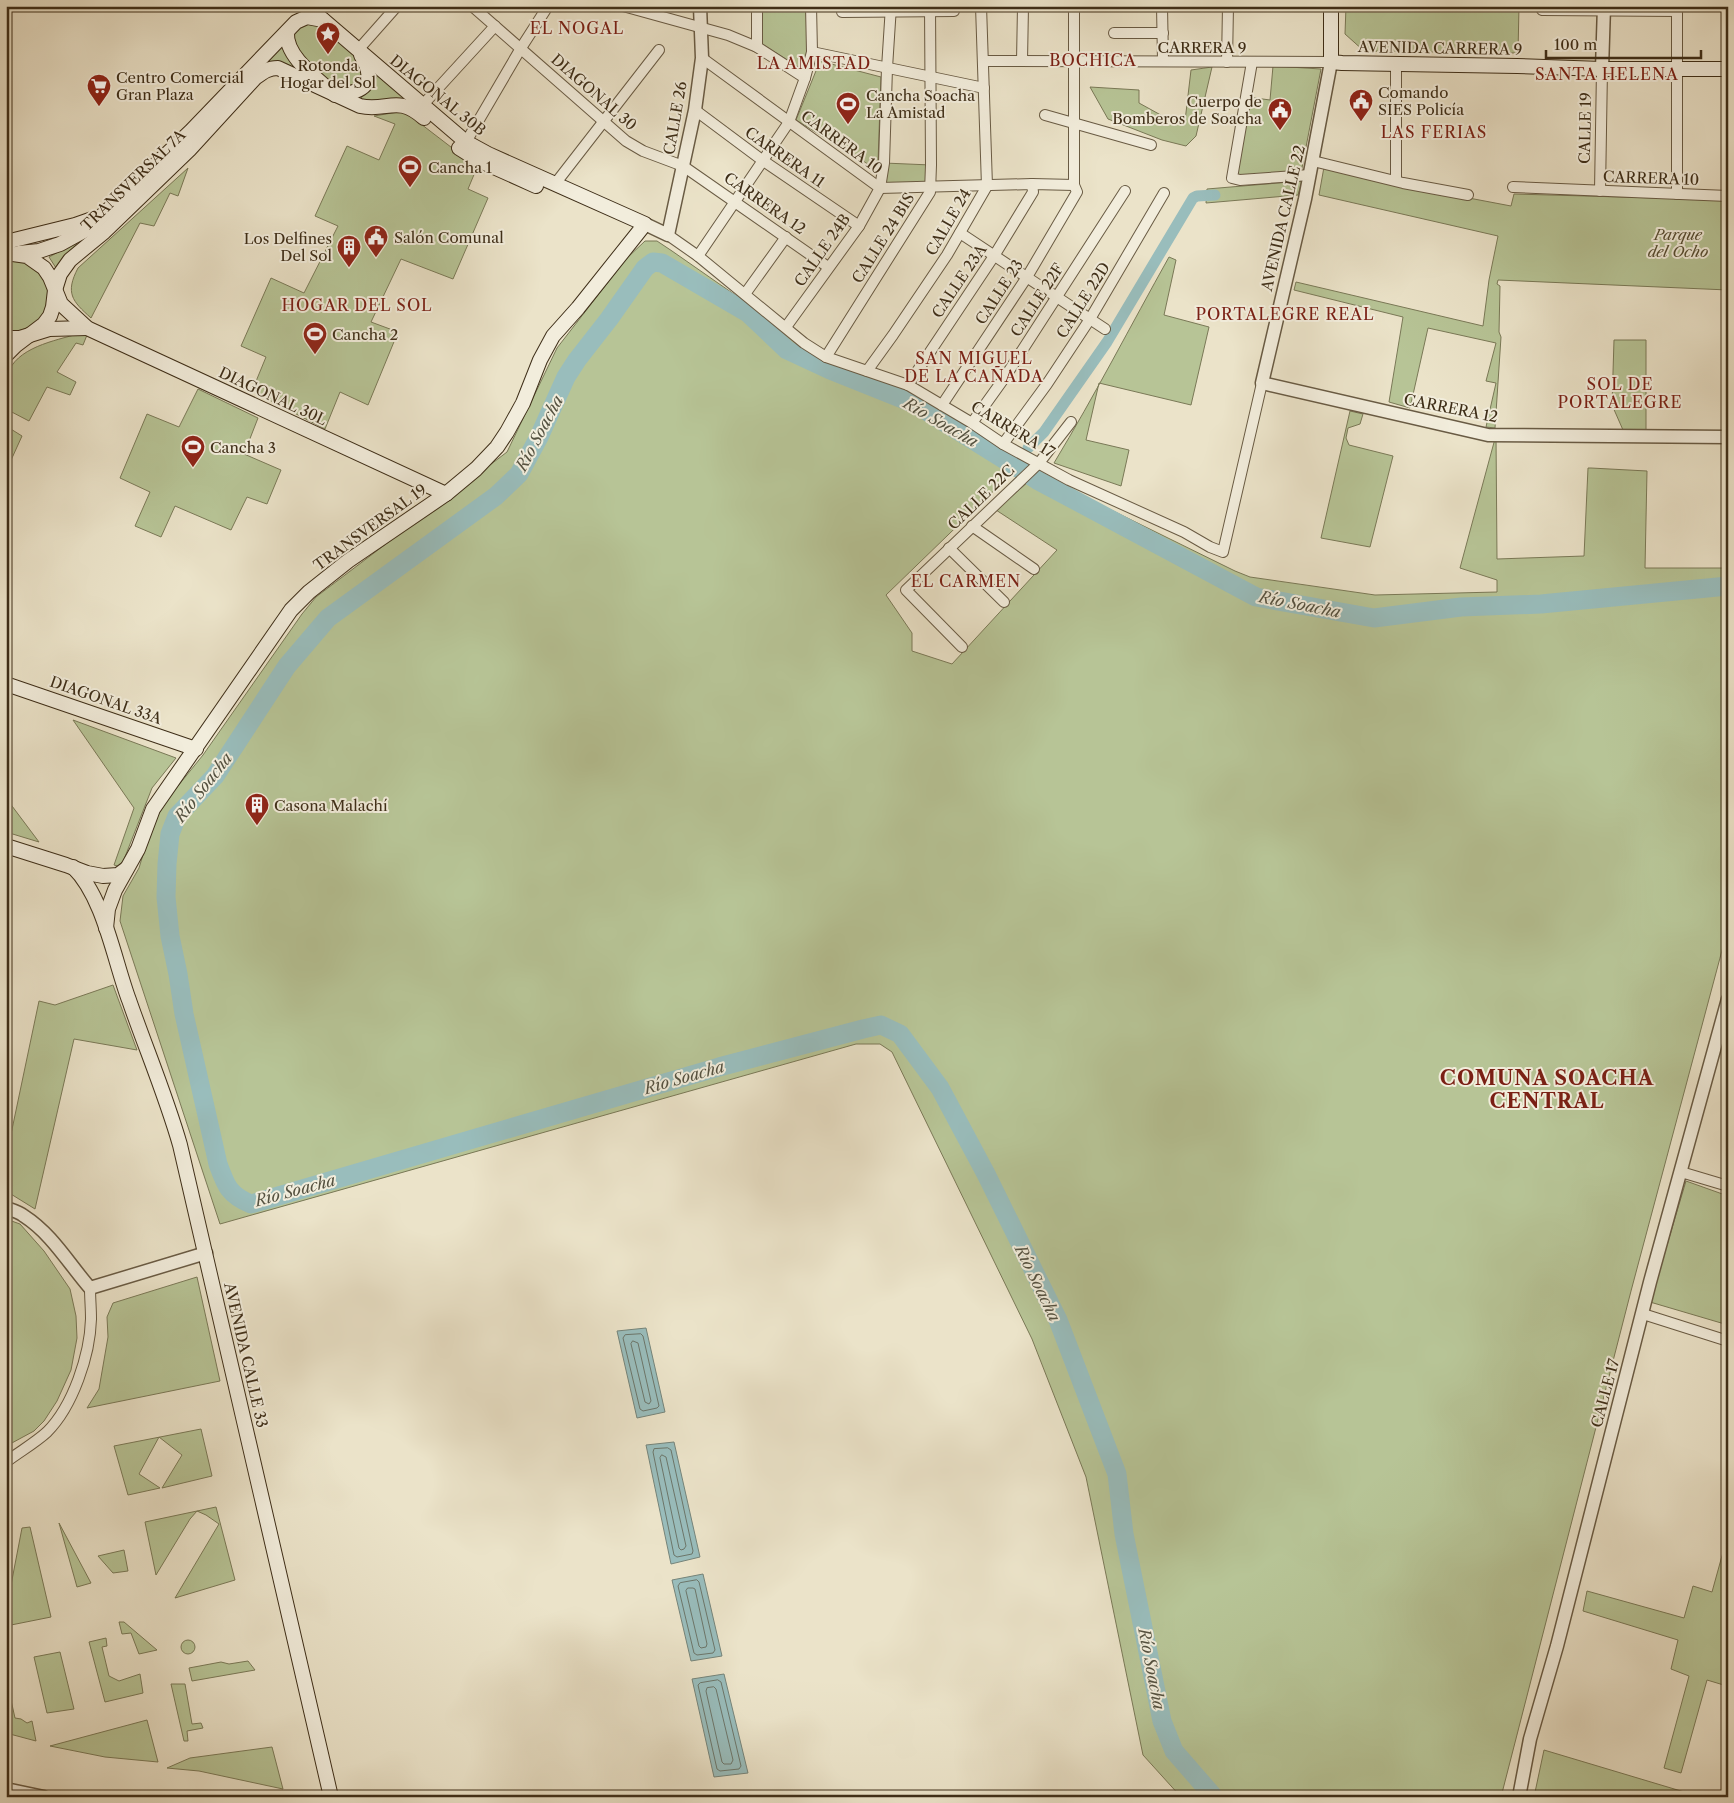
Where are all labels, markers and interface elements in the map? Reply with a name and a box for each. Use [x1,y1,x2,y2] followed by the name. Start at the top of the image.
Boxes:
[530,18,624,38] district label: EL NOGAL
[315,21,341,55] place icon: Rotonda Hogar del Sol
[1546,28,1702,60] scale bar
[1554,35,1597,54] text: 100 m
[1357,37,1522,59] street label: AVENIDA CARRERA 9
[1157,38,1247,57] street label: CARRERA 9
[547,50,641,134] street label: DIAGONAL 30
[1049,50,1137,70] district label: BOCHICA
[386,51,490,139] street label: DIAGONAL 30B
[757,53,871,73] district label: LA AMISTAD
[280,56,377,92] place label: Rotonda Hogar del Sol
[1535,64,1679,84] district label: SANTA HELENA
[116,68,245,104] place label: Centro Comercial Gran Plaza
[86,73,112,107] supermarket icon: Centro Comercial Gran Plaza
[659,80,691,156] street label: CALLE 26
[1378,83,1464,119] place label: Comando SIES Policía
[866,86,975,122] place label: Cancha Soacha La Amistad
[1348,88,1374,122] public building icon: Comando SIES Policía
[835,91,861,125] sports icon: Cancha Soacha La Amistad
[1112,92,1262,128] place label: Cuerpo de Bomberos de Soacha
[1575,92,1595,164] street label: CALLE 19
[1267,97,1293,131] public building icon: Cuerpo de Bomberos de Soacha
[797,106,887,178] street label: CARRERA 10
[1381,122,1487,142] district label: LAS FERIAS
[741,123,829,192] street label: CARRERA 11
[77,125,190,235] street label: TRANSVERSAL 7A
[1257,143,1309,294] street label: AVENIDA CALLE 22
[397,154,423,188] sports icon: Cancha 1
[428,158,493,177] place label: Cancha 1
[1603,167,1699,189] street label: CARRERA 10
[720,168,810,238] street label: CARRERA 12
[921,185,975,259] street label: CALLE 24
[848,189,918,287] street label: CALLE 24 BIS
[790,210,854,290] street label: CALLE 24B
[363,224,389,258] public building icon: Salón Comunal
[1648,225,1708,261] park label: Parque del Ocho
[394,228,504,247] place label: Salón Comunal
[244,229,333,265] place label: Los Delfines Del Sol
[336,234,362,268] building icon: Los Delfines Del Sol
[927,240,991,321] street label: CALLE 23A
[971,256,1027,328] street label: CALLE 23
[1052,258,1114,342] street label: CALLE 22D
[1006,260,1068,340] street label: CALLE 22F
[282,295,433,315] district label: HOGAR DEL SOL
[1195,304,1375,324] district label: PORTALEGRE REAL
[302,321,328,355] sports icon: Cancha 2
[332,325,399,344] place label: Cancha 2
[904,348,1044,386] district label: SAN MIGUEL DE LA CAÑADA
[216,363,330,429] street label: DIAGONAL 30L
[1558,374,1682,412] district label: SOL DE PORTALEGRE
[1402,390,1500,426] street label: CARRERA 12
[510,391,567,476] water label: Río Soacha
[898,392,982,452] water label: Río Soacha
[968,397,1059,462] street label: CARRERA 17
[180,434,206,468] sports icon: Cancha 3
[210,438,276,457] place label: Cancha 3
[944,460,1018,534] street label: CALLE 22C
[310,480,430,574] street label: TRANSVERSAL 19
[911,571,1021,591] district label: EL CARMEN
[1256,586,1343,622] water label: Río Soacha
[48,672,165,728] street label: DIAGONAL 33A
[168,748,237,827] water label: Río Soacha
[244,792,270,826] building icon: Casona Malachí
[274,796,388,815] place label: Casona Malachí
[640,1056,727,1099] water label: Río Soacha
[1440,1066,1654,1113] district label: COMUNA SOACHA CENTRAL
[251,1170,338,1211] water label: Río Soacha
[1010,1240,1065,1325] water label: Río Soacha
[220,1280,272,1429] street label: AVENIDA CALLE 33
[1587,1356,1623,1429] street label: CALLE 17
[1134,1625,1170,1712] water label: Río Soacha

